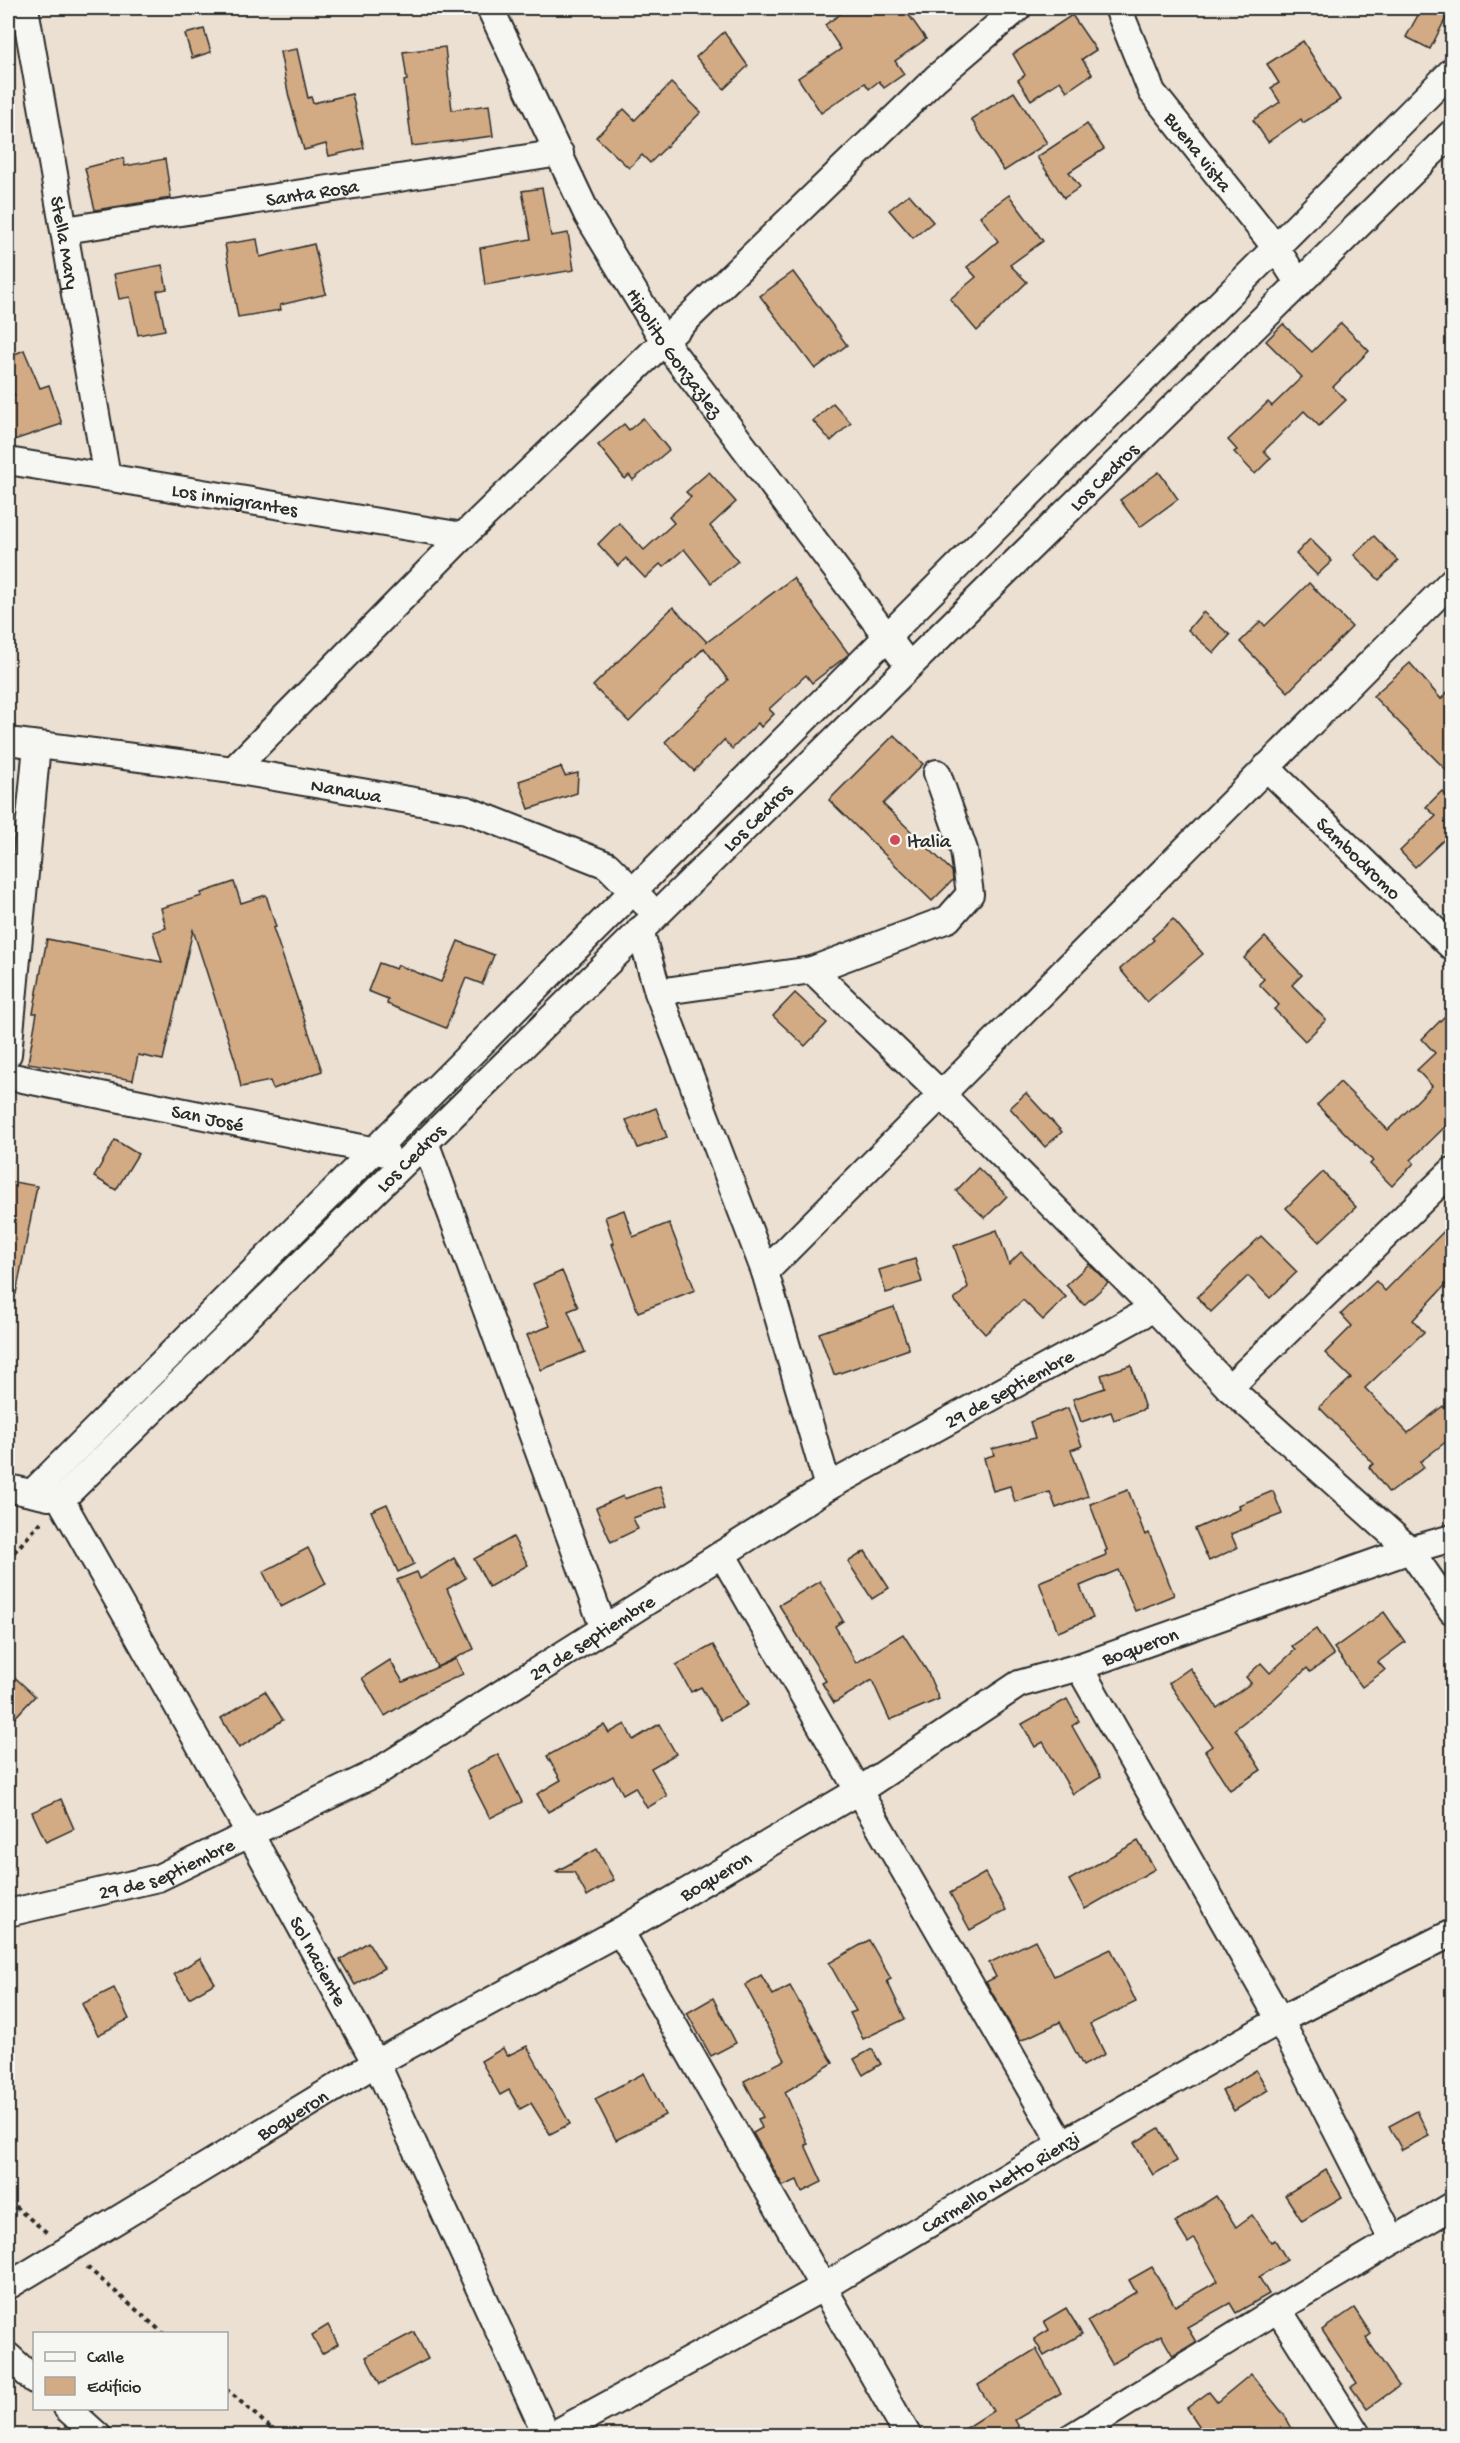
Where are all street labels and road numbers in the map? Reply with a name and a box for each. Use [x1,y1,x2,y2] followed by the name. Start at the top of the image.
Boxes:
[1157,108,1235,198] street label: Buena vista
[265,176,361,214] street label: Santa Rosa
[43,195,82,292] street label: Stella Mary
[620,285,727,425] street label: Hipolito Gonzazlez
[1066,439,1145,517] street label: Los Cedros
[170,480,300,524] street label: Los inmigrantes
[309,775,384,810] street label: Nanawa
[720,780,799,858] street label: Los Cedros
[1310,814,1404,906] street label: Sambodromo
[169,1102,246,1139] street label: San José
[373,1120,452,1199] street label: Los Cedros
[942,1346,1080,1436] street label: 29 de septiembre
[526,1591,661,1688] street label: 29 de septiembre
[1099,1625,1183,1673] street label: Boqueron
[97,1835,240,1906] street label: 29 de septiembre
[676,1848,757,1909] street label: Boqueron
[282,1913,350,2012] street label: Sol naciente
[253,2086,334,2148] street label: Boqueron
[918,2128,1085,2241] street label: Carmello Netto Rienzi

